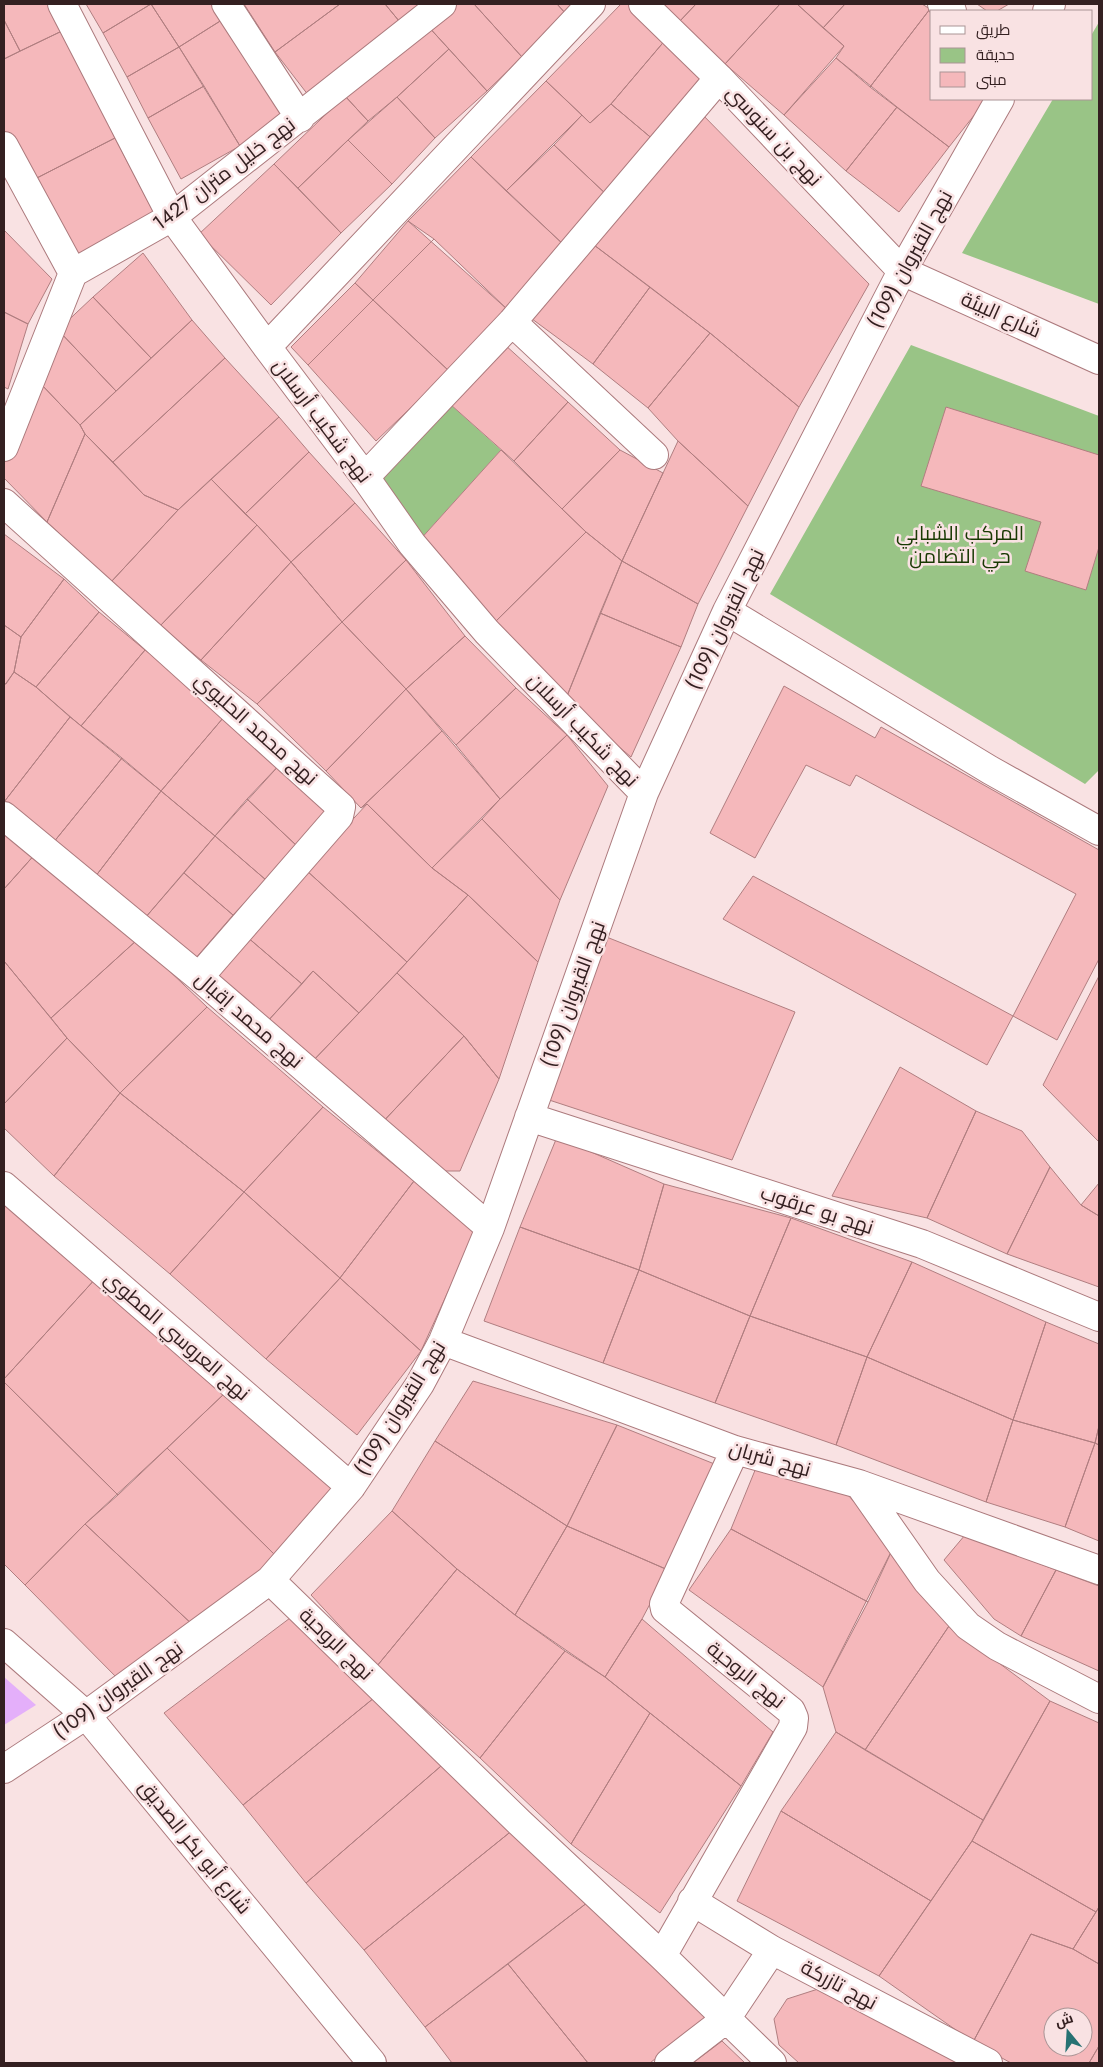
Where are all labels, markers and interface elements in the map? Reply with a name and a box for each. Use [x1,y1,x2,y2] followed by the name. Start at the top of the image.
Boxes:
[930,10,1093,100] legend
[976,19,1010,41] text: طريق
[976,44,1015,66] text: حديقة
[976,69,1007,91] text: مبنى
[720,79,828,193] street label: نهج بن سنوسي
[147,111,301,237] street label: نهج خليل متران 1427
[860,185,960,333] street label: نهج القيروان (109)
[956,285,1046,345] street label: شارع البيئة
[266,353,378,489] street label: نهج شكيب أرسلان
[896,519,1024,572] park label: المركب الشبابي حي التضامن
[678,544,772,694] street label: نهج القيروان (109)
[187,666,324,793] street label: نهج محمد الحليوي
[521,666,645,794] street label: نهج شكيب أرسلان
[533,917,613,1071] street label: نهج القيروان (109)
[189,965,309,1075] street label: نهج محمد إقبال
[757,1178,877,1242] street label: نهج بو عرقوب
[97,1264,256,1408] street label: نهج العروسي المطوي
[347,1335,453,1481] street label: نهج القيروان (109)
[726,1434,814,1484] street label: نهج شربان
[292,1601,380,1687] street label: نهج الروحية
[47,1634,189,1746] street label: نهج القيروان (109)
[701,1634,791,1716] street label: نهج الروحية
[132,1774,258,1920] street label: شارع أبو بكر الصديق
[796,1953,882,2017] street label: نهج تازركة
[1043,2007,1093,2057] north arrow
[1052,2007,1076,2032] text: ش

